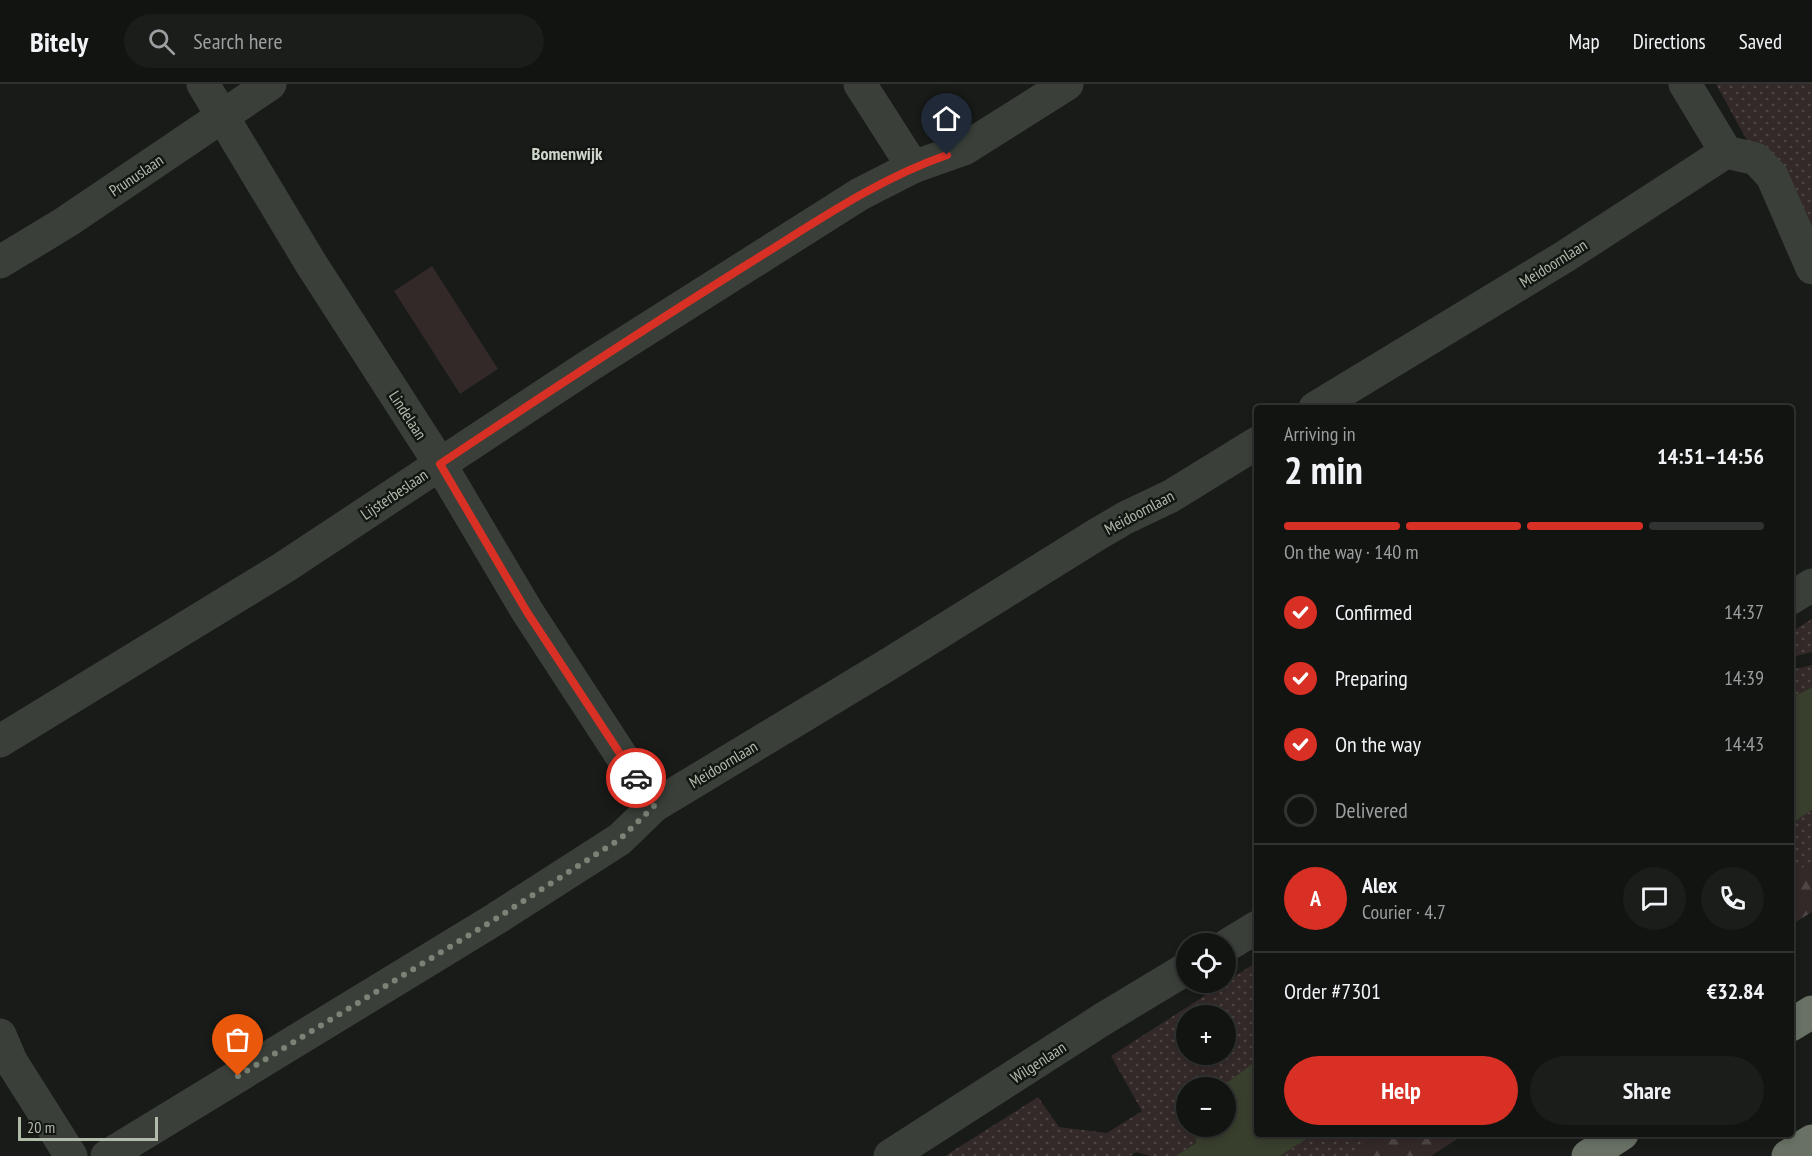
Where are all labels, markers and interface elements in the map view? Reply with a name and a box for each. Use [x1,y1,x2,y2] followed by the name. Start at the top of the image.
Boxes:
[124,14,544,68] search box
[30,23,88,60] text: Bitely
[145,25,178,58] icon: search
[193,27,283,55] text: Search here
[1569,28,1600,55] text: Map
[1633,28,1706,55] text: Directions
[1739,28,1782,55] text: Saved
[921,93,972,155] pin
[930,102,963,135] icon: home
[532,142,603,165] district label: Bomenwijk
[105,150,167,200] street label: Prunuslaan
[1515,234,1591,292] street label: Meidoornlaan
[385,387,431,443] street label: Lindelaan
[1284,421,1356,447] text: Arriving in
[1657,442,1764,470] text: 14:51–14:56
[1284,444,1363,495] text: 2 min
[357,464,431,524] street label: Lijsterbeslaan
[1101,485,1177,539] street label: Meidoornlaan
[1284,539,1419,565] text: On the way · 140 m
[1284,596,1317,629] icon: check
[1335,598,1412,626] text: Confirmed
[1724,599,1764,625] text: 14:37
[1284,662,1317,695] icon: check
[1335,664,1408,692] text: Preparing
[1724,665,1764,691] text: 14:39
[1284,728,1317,761] icon: check
[1335,730,1421,758] text: On the way
[1724,731,1764,757] text: 14:43
[685,736,761,792] street label: Meidoornlaan
[606,748,666,808] courier
[620,762,653,795] icon: car
[1335,796,1408,824] text: Delivered
[1623,867,1686,930] button: chat
[1701,867,1764,930] button: phone
[1362,871,1397,899] text: Alex
[1310,884,1321,912] text: A
[1362,899,1446,925] text: Courier · 4.7
[1176,933,1236,1137] map controls
[1176,933,1236,993] button: locate
[1284,977,1381,1005] text: Order #7301
[1707,977,1764,1005] text: €32.84
[1176,1005,1236,1065] button: +
[212,1014,263,1076] pin
[221,1023,254,1056] icon: bag
[1007,1037,1069,1087] street label: Wilgenlaan
[1284,1056,1518,1125] button: Help
[1530,1056,1764,1125] button: Share
[1176,1077,1236,1137] button: −
[18,1114,158,1142] scale bar
[27,1117,55,1137] text: 20 m

